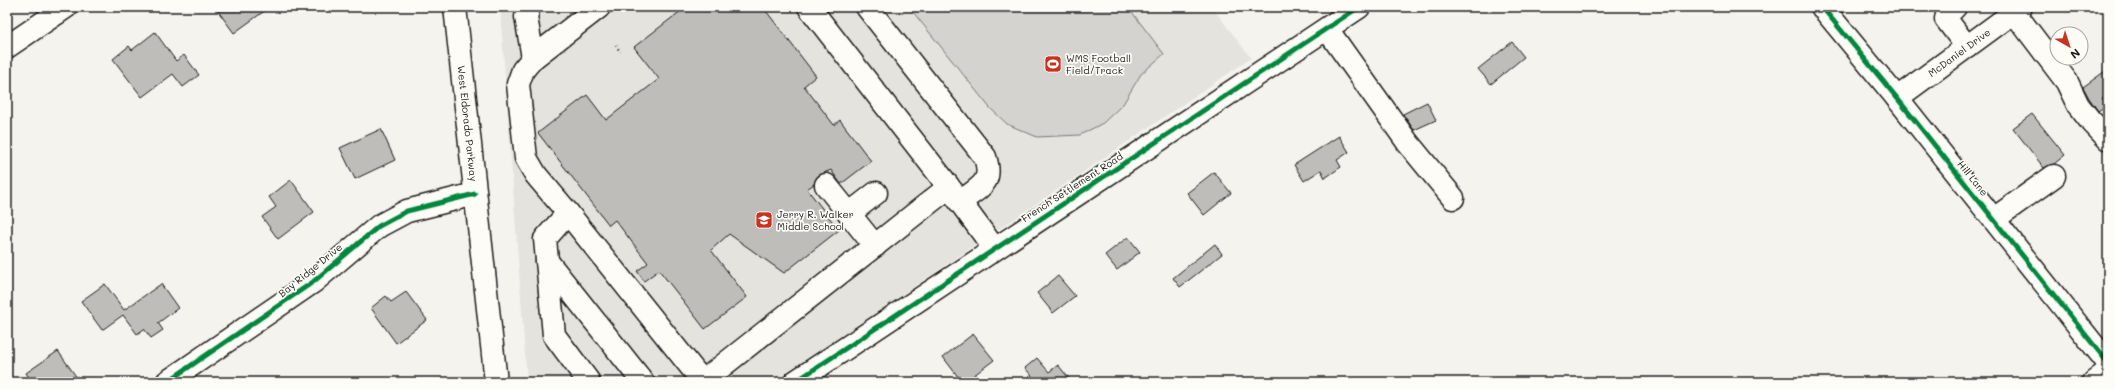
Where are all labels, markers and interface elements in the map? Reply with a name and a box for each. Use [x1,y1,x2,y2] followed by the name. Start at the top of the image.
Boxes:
[1925,25,1993,80] street label: McDaniel Drive
[2049,26,2089,66] north arrow
[2068,46,2084,63] text: N
[1066,51,1131,77] place label: WMS Football Field/Track
[1043,54,1063,74] sports icon: WMS Football Field/Track
[454,65,481,182] street label: West Eldorado Parkway
[1018,149,1126,225] street label: French Settlement Road
[1954,157,1992,199] street label: Hill Lane
[777,207,854,233] place label: Jerry R. Walker Middle School
[754,210,774,230] school or university icon: Jerry R. Walker Middle School
[275,240,345,300] street label: Bay Ridge Drive

